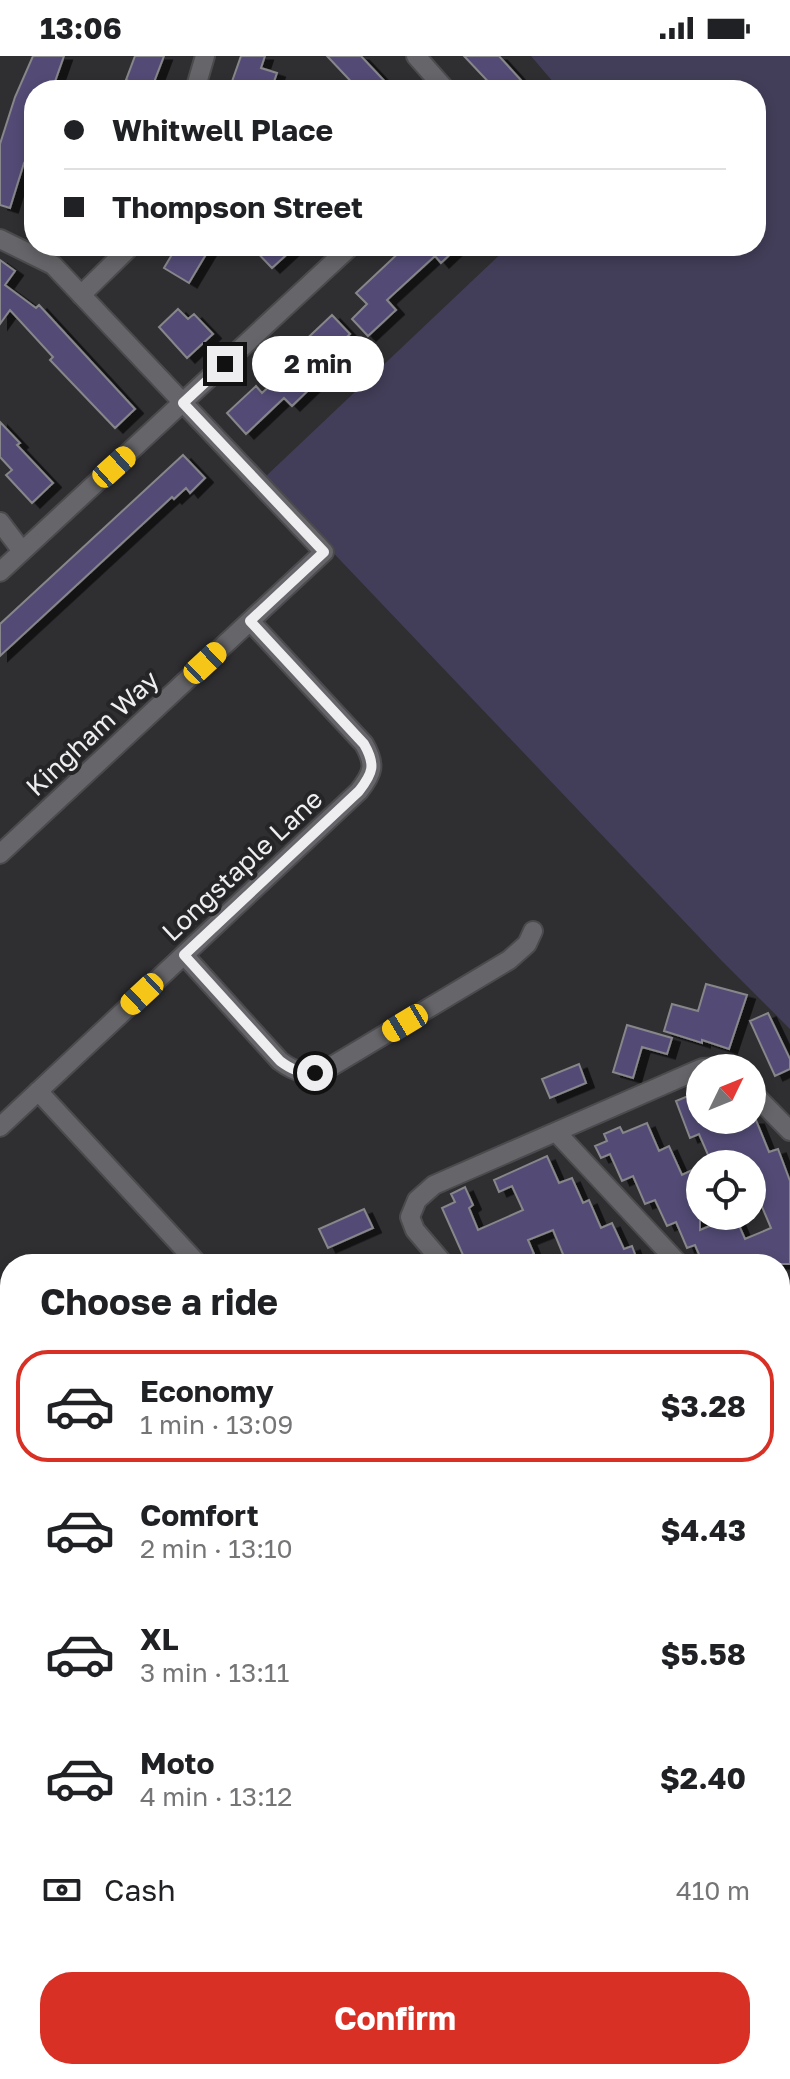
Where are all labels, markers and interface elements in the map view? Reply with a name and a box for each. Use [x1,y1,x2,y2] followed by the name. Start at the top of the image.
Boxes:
[40,10,122,46] text: 13:06
[112,112,333,148] text: Whitwell Place
[112,189,363,225] text: Thompson Street
[253,336,385,392] callout: 2 min
[207,346,243,382] route end
[284,348,352,379] text: 2 min
[88,442,140,492] car
[179,638,231,688] car
[19,663,165,802] street label: Kingham Way
[156,783,328,947] street label: Longstaple Lane
[116,969,168,1019] car
[378,1000,432,1046] car
[686,1054,766,1134] north arrow
[686,1054,766,1230] map controls
[297,1055,333,1091] route start
[686,1150,766,1230] button: locate
[40,1280,278,1323] text: Choose a ride
[44,1370,116,1442] icon: car
[140,1373,274,1409] text: Economy
[661,1388,746,1424] text: $3.28
[140,1409,293,1440] text: 1 min · 13:09
[44,1494,116,1566] icon: car
[140,1497,259,1533] text: Comfort
[661,1512,746,1548] text: $4.43
[140,1533,293,1564] text: 2 min · 13:10
[44,1618,116,1690] icon: car
[140,1621,179,1657] text: XL
[661,1636,746,1672] text: $5.58
[140,1657,289,1688] text: 3 min · 13:11
[44,1742,116,1814] icon: car
[140,1745,215,1781] text: Moto
[660,1760,746,1796] text: $2.40
[140,1781,292,1812] text: 4 min · 13:12
[40,1868,84,1912] icon: cash
[104,1872,176,1908] text: Cash
[676,1875,750,1906] text: 410 m
[40,1972,750,2064] button: Confirm

